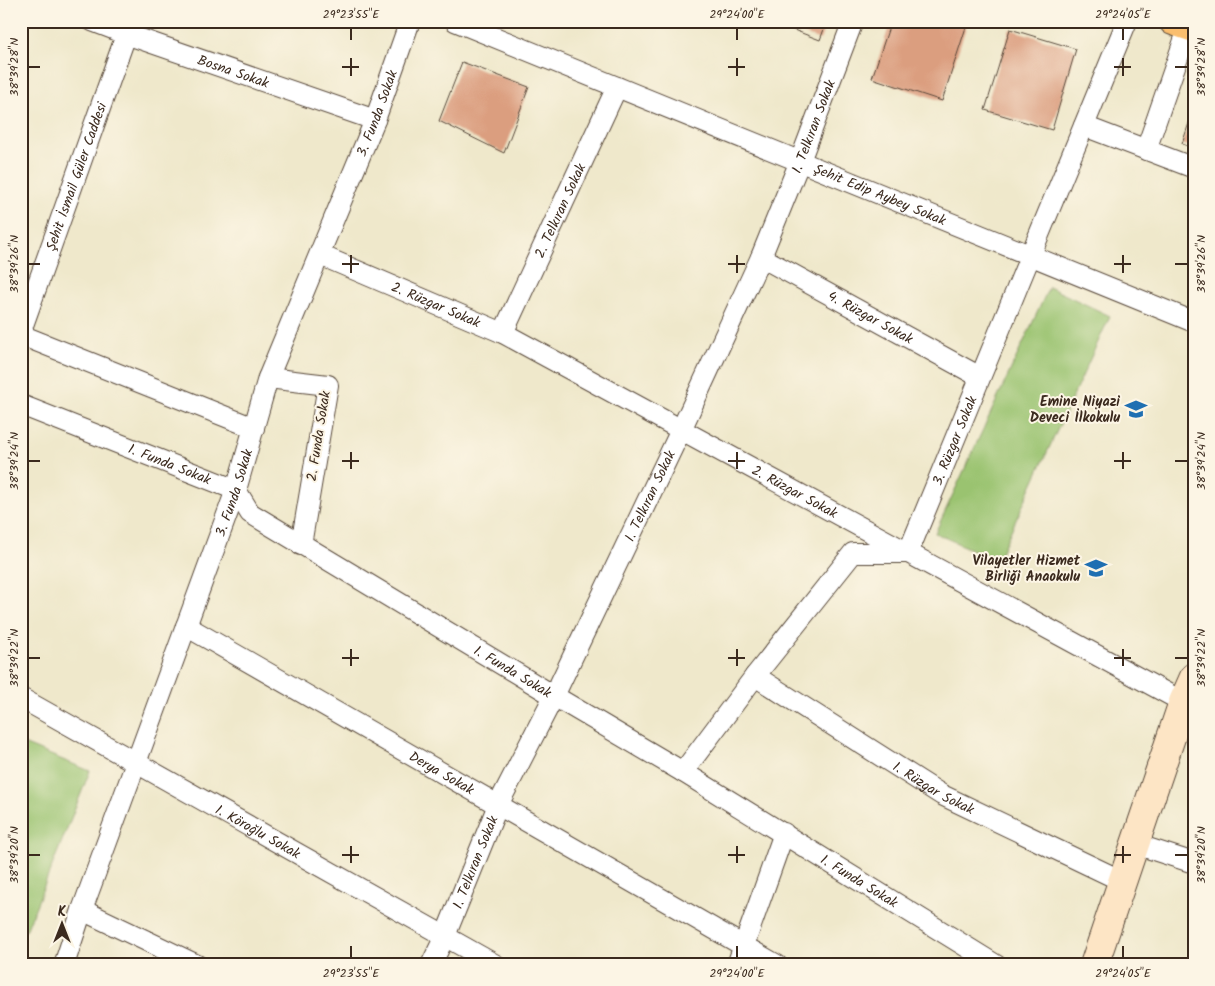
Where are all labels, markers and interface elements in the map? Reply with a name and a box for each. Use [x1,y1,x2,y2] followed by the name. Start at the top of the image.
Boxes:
[323,5,380,24] text: 29°23'55"E
[709,5,766,24] text: 29°24'00"E
[1095,5,1152,24] text: 29°24'05"E
[5,38,24,96] text: 38°39'28"N
[1192,38,1211,96] text: 38°39'28"N
[194,49,272,95] street label: Bosna Sokak
[351,67,404,160] street label: 3. Funda Sokak
[786,76,842,177] street label: 1. Telkıran Sokak
[40,99,113,254] street label: Şehit İsmail Güler Caddesi
[810,158,950,232] street label: Şehit Edip Aybey Sokak
[529,159,592,262] street label: 2. Telkıran Sokak
[5,235,24,293] text: 38°39'26"N
[1192,235,1211,293] text: 38°39'26"N
[387,277,484,334] street label: 2. Rüzgar Sokak
[823,286,917,351] street label: 4. Rüzgar Sokak
[301,389,337,483] street label: 2. Funda Sokak
[1030,391,1120,429] place label: Emine Niyazi Deveci İlkokulu
[927,392,984,489] street label: 3. Rüzgar Sokak
[1123,396,1149,422] school or university icon: Emine Niyazi Deveci İlkokulu
[5,432,24,490] text: 38°39'24"N
[1192,432,1211,490] text: 38°39'24"N
[125,438,215,491] street label: 1. Funda Sokak
[210,446,259,540] street label: 3. Funda Sokak
[619,447,682,545] street label: 1. Telkıran Sokak
[747,460,842,525] street label: 2. Rüzgar Sokak
[973,550,1081,588] place label: Vilayetler Hizmet Birliği Anaokulu
[1083,555,1109,581] school or university icon: Vilayetler Hizmet Birliği Anaokulu
[5,629,24,687] text: 38°39'22"N
[1192,629,1211,687] text: 38°39'22"N
[469,640,556,704] street label: 1. Funda Sokak
[405,746,479,801] street label: Derya Sokak
[888,756,978,821] street label: 1. Rüzgar Sokak
[211,799,305,865] street label: 1. Köroğlu Sokak
[447,812,505,912] street label: 1. Telkıran Sokak
[5,826,24,884] text: 38°39'20"N
[1192,826,1211,884] text: 38°39'20"N
[816,849,902,914] street label: 1. Funda Sokak
[38,898,88,948] north arrow
[58,901,67,923] text: K
[323,964,380,983] text: 29°23'55"E
[709,964,766,983] text: 29°24'00"E
[1095,964,1152,983] text: 29°24'05"E

